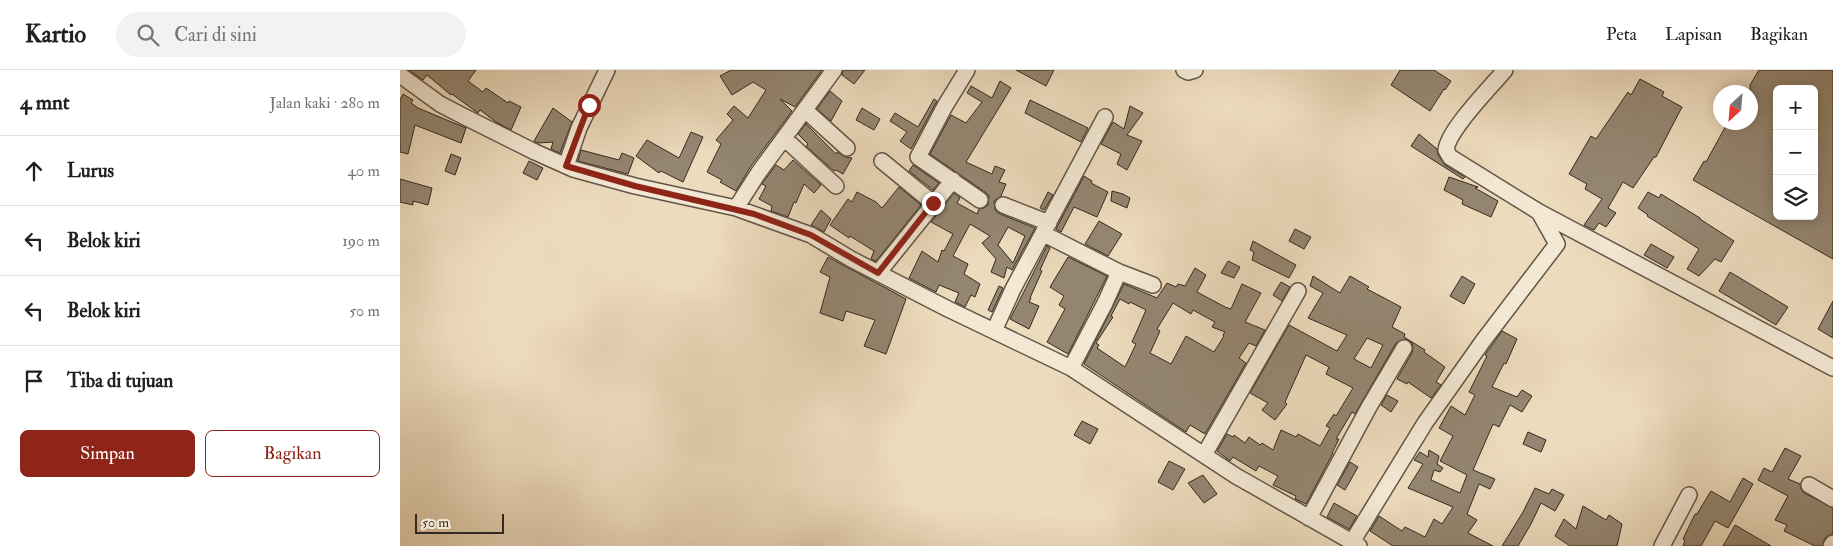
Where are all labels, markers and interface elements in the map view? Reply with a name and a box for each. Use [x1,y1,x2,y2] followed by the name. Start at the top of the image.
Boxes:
[116,12,466,57] search box
[25,19,86,50] text: Kartio
[134,21,162,49] icon: search
[174,23,257,47] text: Cari di sini
[1606,23,1637,46] text: Peta
[1665,23,1722,46] text: Lapisan
[1750,23,1808,46] text: Bagikan
[1713,85,1758,130] north arrow
[1773,85,1818,220] map controls
[1773,85,1818,130] button: +
[20,89,70,116] text: 4 mnt
[270,93,380,113] text: Jalan kaki · 280 m
[578,94,601,117] route start
[1773,130,1818,175] button: −
[20,157,48,185] icon: ahead
[67,159,114,183] text: Lurus
[347,161,380,181] text: 40 m
[1773,175,1818,220] button: layers
[922,192,945,215] route end
[20,227,48,255] icon: left
[67,229,141,253] text: Belok kiri
[342,231,380,251] text: 190 m
[20,297,48,325] icon: left
[67,299,141,323] text: Belok kiri
[349,301,380,321] text: 50 m
[20,367,48,395] icon: arrive
[67,369,173,393] text: Tiba di tujuan
[20,430,195,477] button: Simpan
[205,430,380,477] button: Bagikan
[415,511,504,534] scale bar
[422,514,449,531] text: 50 m

